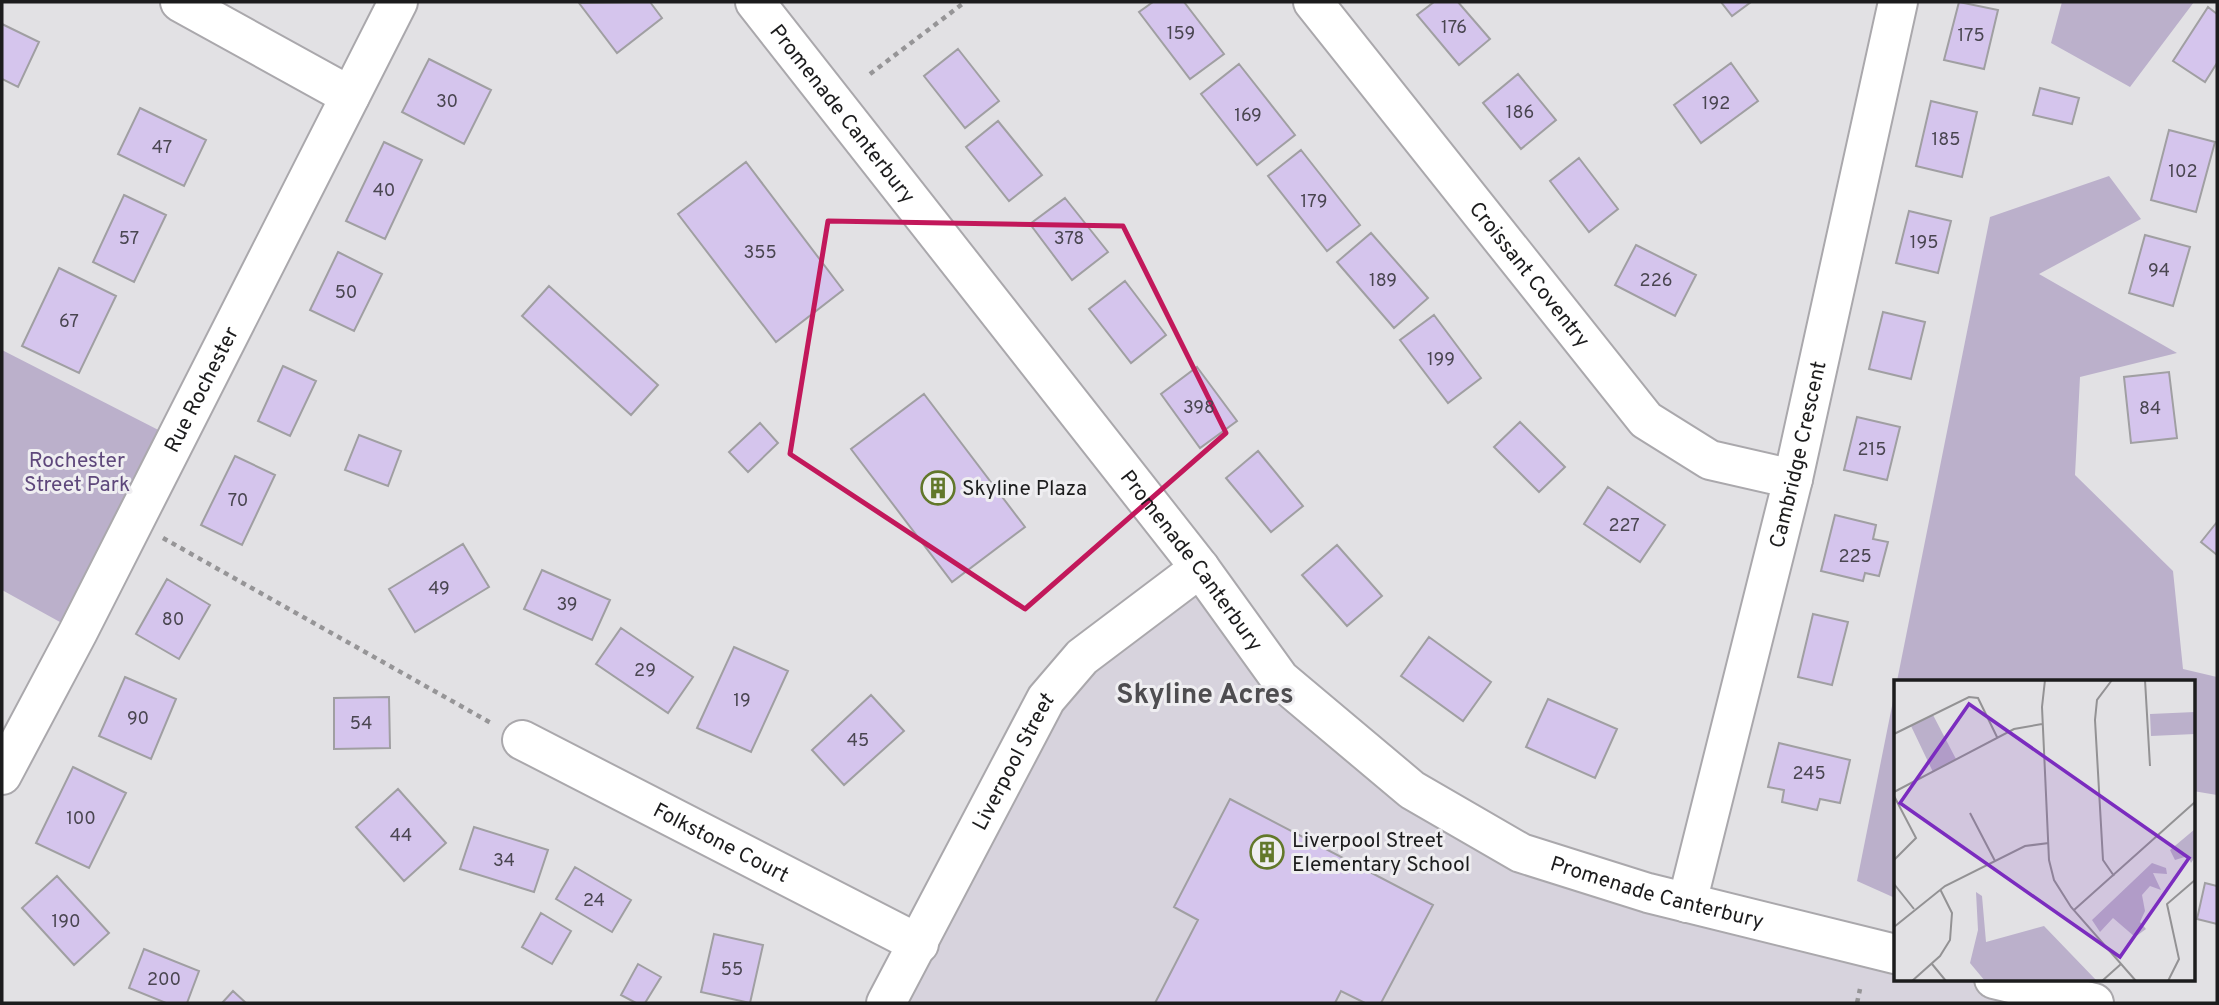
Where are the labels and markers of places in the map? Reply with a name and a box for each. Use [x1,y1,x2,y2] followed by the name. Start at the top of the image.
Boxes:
[919,469,957,507] building icon: Skyline Plaza
[962,476,1087,503] place label: Skyline Plaza
[1292,828,1470,879] place label: Liverpool Street Elementary School
[1248,833,1286,871] building icon: Liverpool Street Elementary School

